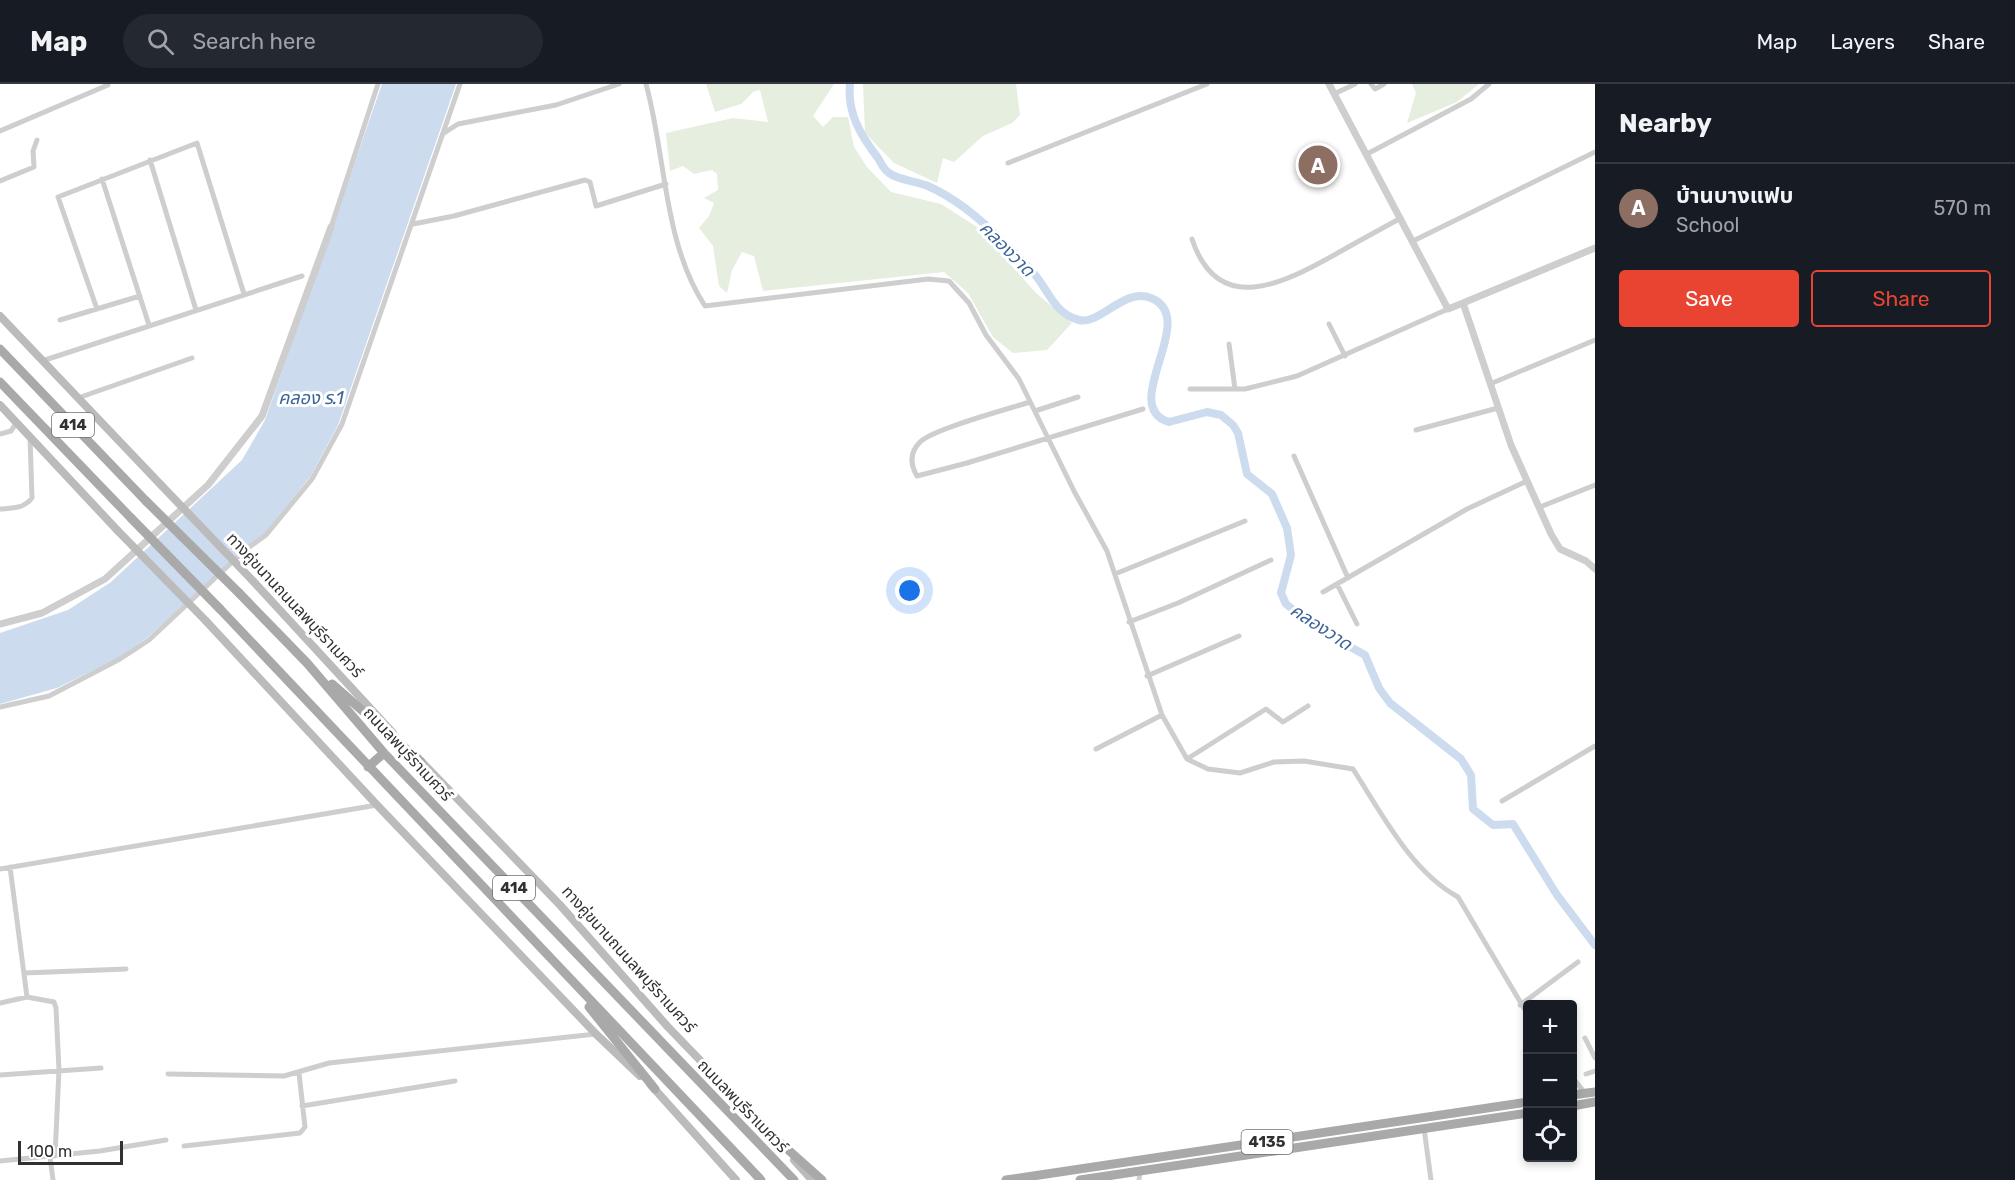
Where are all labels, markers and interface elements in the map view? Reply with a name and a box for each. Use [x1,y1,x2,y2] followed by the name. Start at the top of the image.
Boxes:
[123,14,543,68] search box
[30,25,87,58] text: Map
[144,25,177,58] icon: search
[192,28,316,55] text: Search here
[1756,29,1797,54] text: Map
[1830,29,1895,54] text: Layers
[1928,29,1985,54] text: Share
[1619,108,1712,139] text: Nearby
[1298,142,1338,188] pin: A
[1676,182,1793,209] text: บ้านบางแฟบ
[1631,196,1646,220] text: A
[1933,196,1991,220] text: 570 m
[1676,213,1739,237] text: School
[975,217,1040,282] water label: คลองวาด
[1619,270,1799,327] button: Save
[1811,270,1991,327] button: Share
[278,387,344,409] water label: คลอง ร.1
[52,413,94,437] road number: 414
[223,529,368,682] street label: ทางคู่ขนานถนนลพบุรีราเมศวร์
[895,576,924,605] your location
[1286,599,1357,655] water label: คลองวาด
[360,703,457,805] street label: ถนนลพบุรีราเมศวร์
[493,876,535,900] road number: 414
[558,882,701,1037] street label: ทางคู่ขนานถนนลพบุรีราเมศวร์
[1523,1000,1577,1162] map controls
[1523,1000,1577,1054] button: +
[1523,1054,1577,1108] button: −
[694,1056,793,1157] street label: ถนนลพบุรีราเมศวร์
[1523,1108,1577,1162] button: locate
[1242,1130,1292,1154] road number: 4135
[18,1138,123,1166] scale bar
[27,1142,72,1161] text: 100 m

